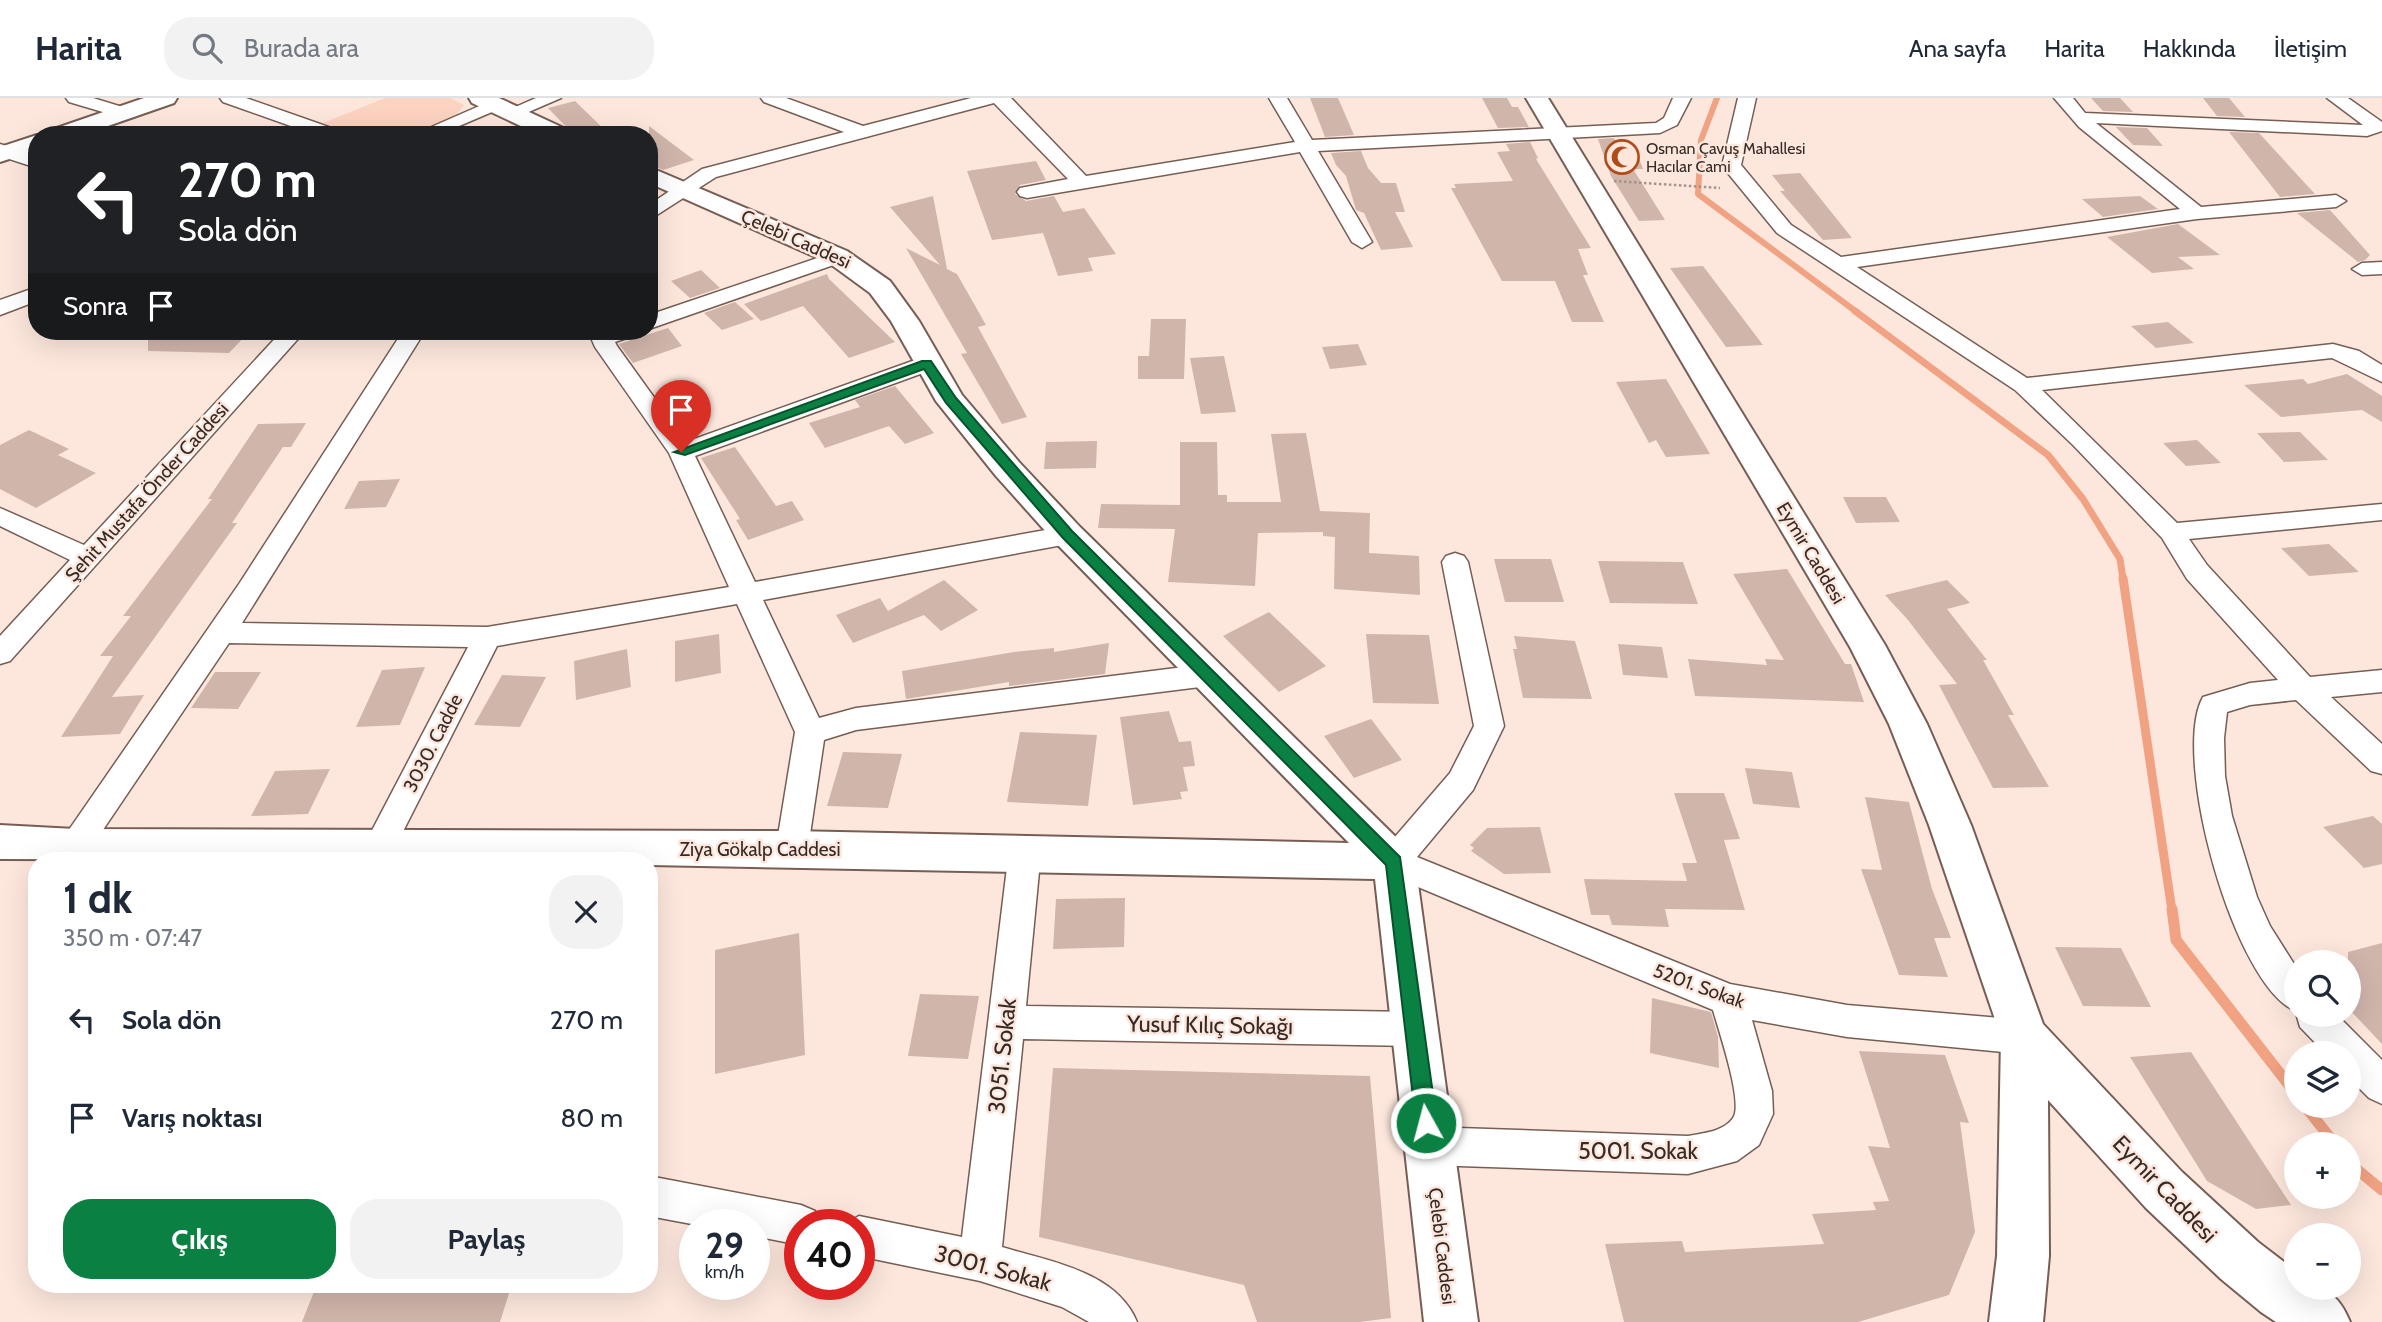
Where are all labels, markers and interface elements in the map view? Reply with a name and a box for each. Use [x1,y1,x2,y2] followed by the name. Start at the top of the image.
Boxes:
[164,17,654,80] search box
[35,28,122,68] text: Harita
[188,29,226,67] icon: search
[244,32,359,64] text: Burada ara
[1909,34,2006,63] text: Ana sayfa
[2044,34,2105,63] text: Harita
[2143,34,2236,63] text: Hakkında
[2274,34,2347,63] text: İletişim
[1603,138,1641,176] mosque icon: Osman Çavuş Mahallesi Hacılar Cami
[1646,139,1805,176] place label: Osman Çavuş Mahallesi Hacılar Cami
[178,150,317,209] text: 270 m
[63,154,154,245] icon: left
[738,205,854,273] street label: Çelebi Caddesi
[178,210,298,249] text: Sola dön
[142,287,180,325] icon: arrive
[63,290,128,322] text: Sonra
[651,380,711,452] pin
[662,391,700,429] icon: arrive
[60,398,234,586] street label: Şehit Mustafa Önder Caddesi
[1772,498,1850,608] street label: Eymir Caddesi
[399,690,468,796] street label: 3030. Cadde
[680,838,840,861] street label: Ziya Gökalp Caddesi
[63,872,132,924] text: 1 dk
[549,875,623,949] button: close
[63,924,202,952] text: 350 m · 07:47
[2284,950,2361,1300] map controls
[2284,950,2361,1027] button: search
[1650,959,1748,1013] street label: 5201. Sokak
[982,996,1022,1115] street label: 3051. Sokak
[63,1001,101,1039] icon: left
[122,1004,222,1036] text: Sola dön
[550,1004,623,1036] text: 270 m
[1126,1010,1293,1040] street label: Yusuf Kılıç Sokağı
[2284,1041,2361,1118] button: layers
[1389,1086,1463,1160] position arrow
[63,1099,101,1137] icon: arrive
[122,1102,263,1134] text: Varış noktası
[560,1102,623,1134] text: 80 m
[2107,1129,2223,1249] street label: Eymir Caddesi
[2284,1132,2361,1209] button: +
[1578,1137,1699,1165] street label: 5001. Sokak
[1423,1186,1461,1306] street label: Çelebi Caddesi
[63,1199,336,1279] button: Çıkış
[350,1199,623,1279] button: Paylaş
[784,1209,875,1300] speed limit sign: 40
[2284,1223,2361,1300] button: −
[705,1224,744,1267] text: 29
[932,1239,1055,1297] street label: 3001. Sokak
[705,1261,744,1283] text: km/h

